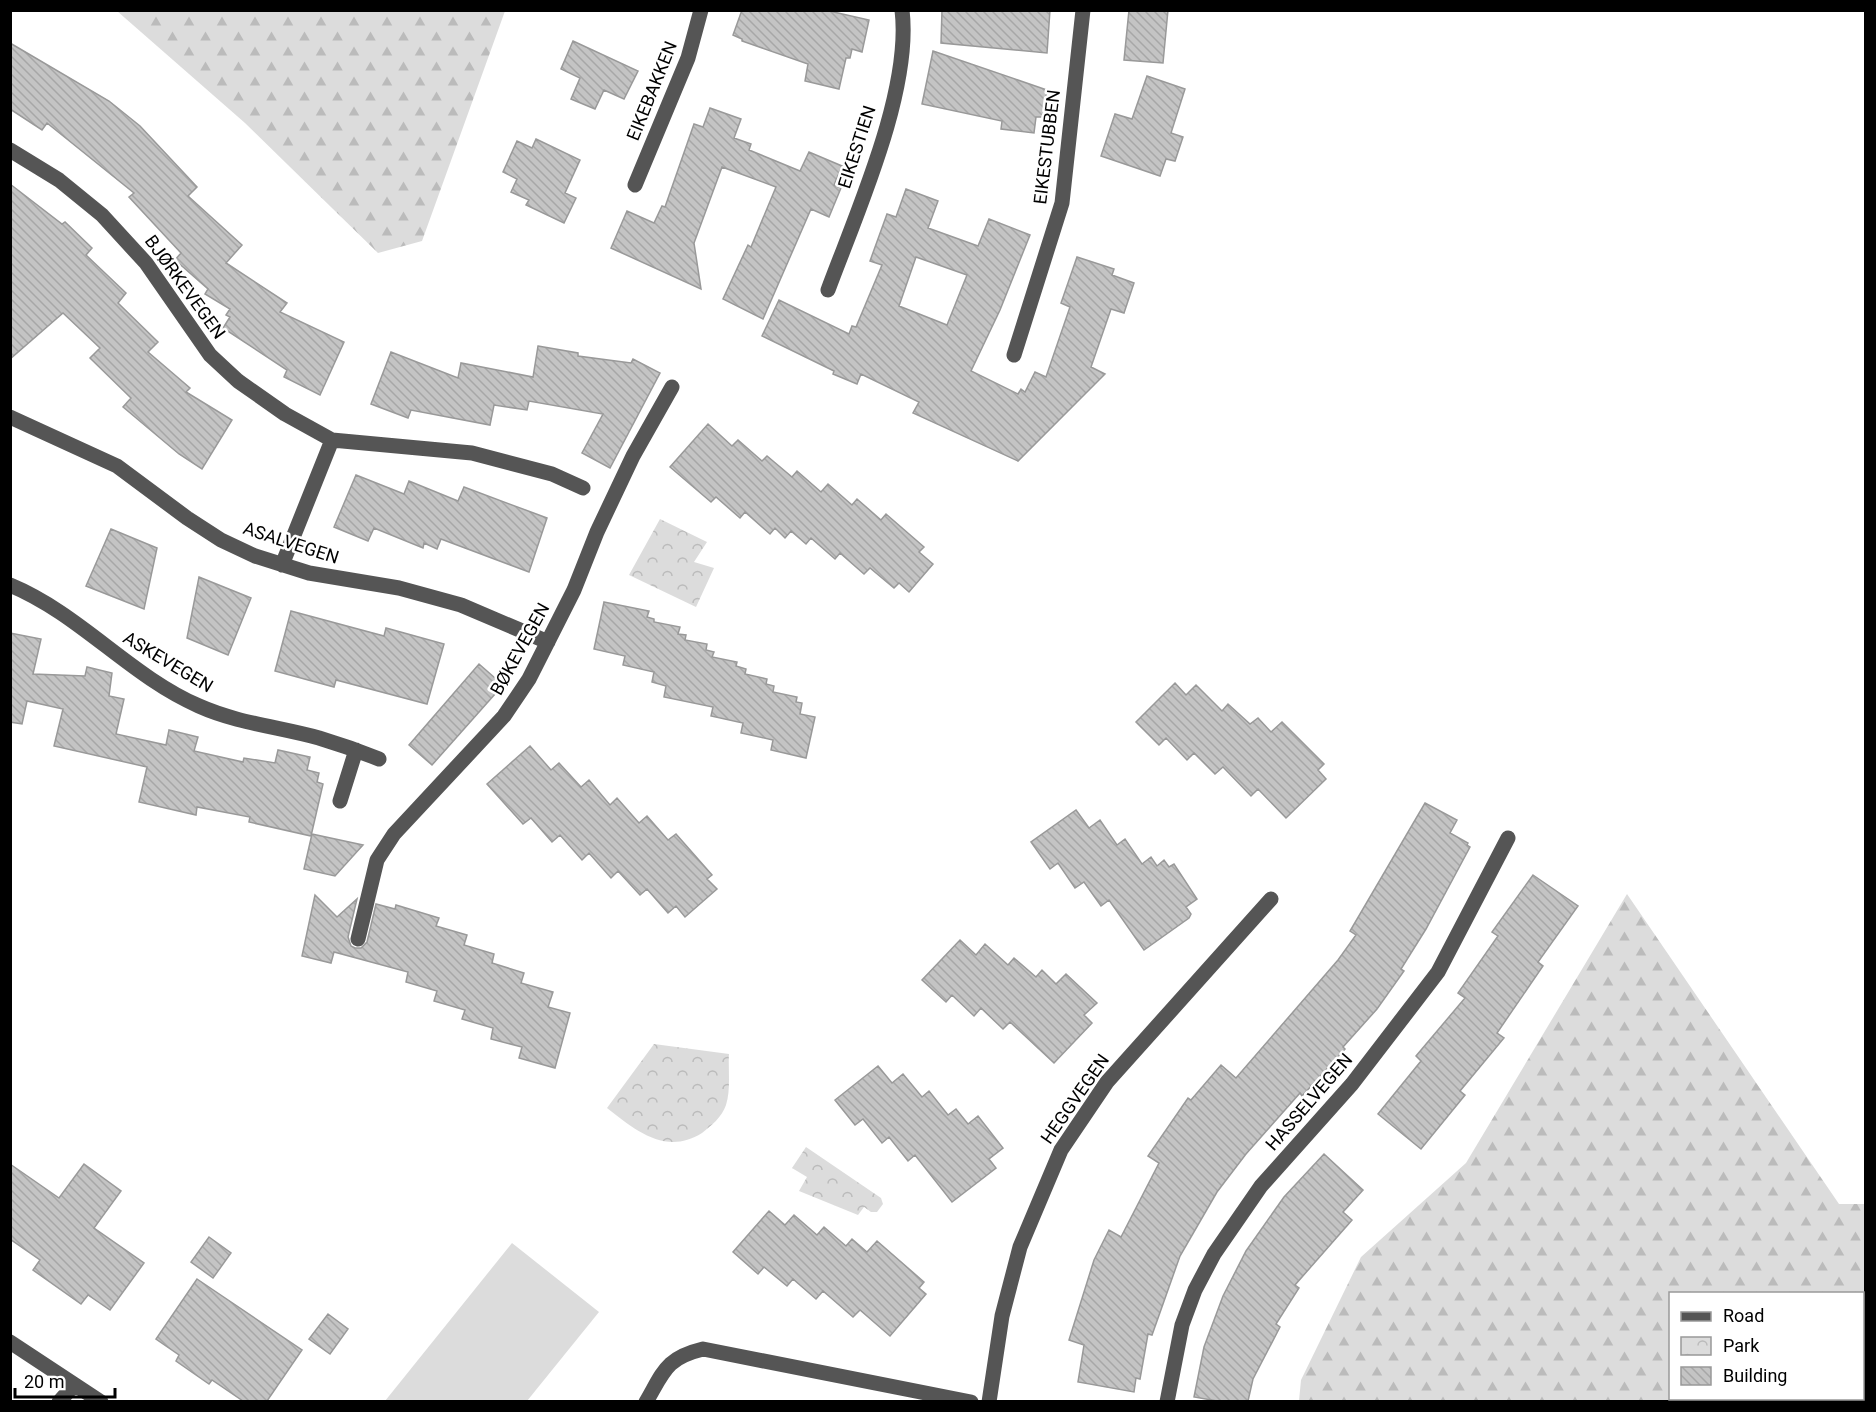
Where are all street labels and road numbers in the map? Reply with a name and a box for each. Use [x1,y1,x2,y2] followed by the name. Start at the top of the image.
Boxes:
[622,38,681,144] street label: EIKEBAKKEN
[1029,88,1064,205] street label: EIKESTUBBEN
[833,103,880,191] street label: EIKESTIEN
[141,231,230,343] street label: BJØRKEVEGEN
[241,517,342,568] street label: ASALVEGEN
[486,599,554,699] street label: BØKEVEGEN
[120,627,217,697] street label: ASKEVEGEN
[1261,1049,1356,1154] street label: HASSELVEGEN
[1036,1050,1113,1148] street label: HEGGVEGEN

